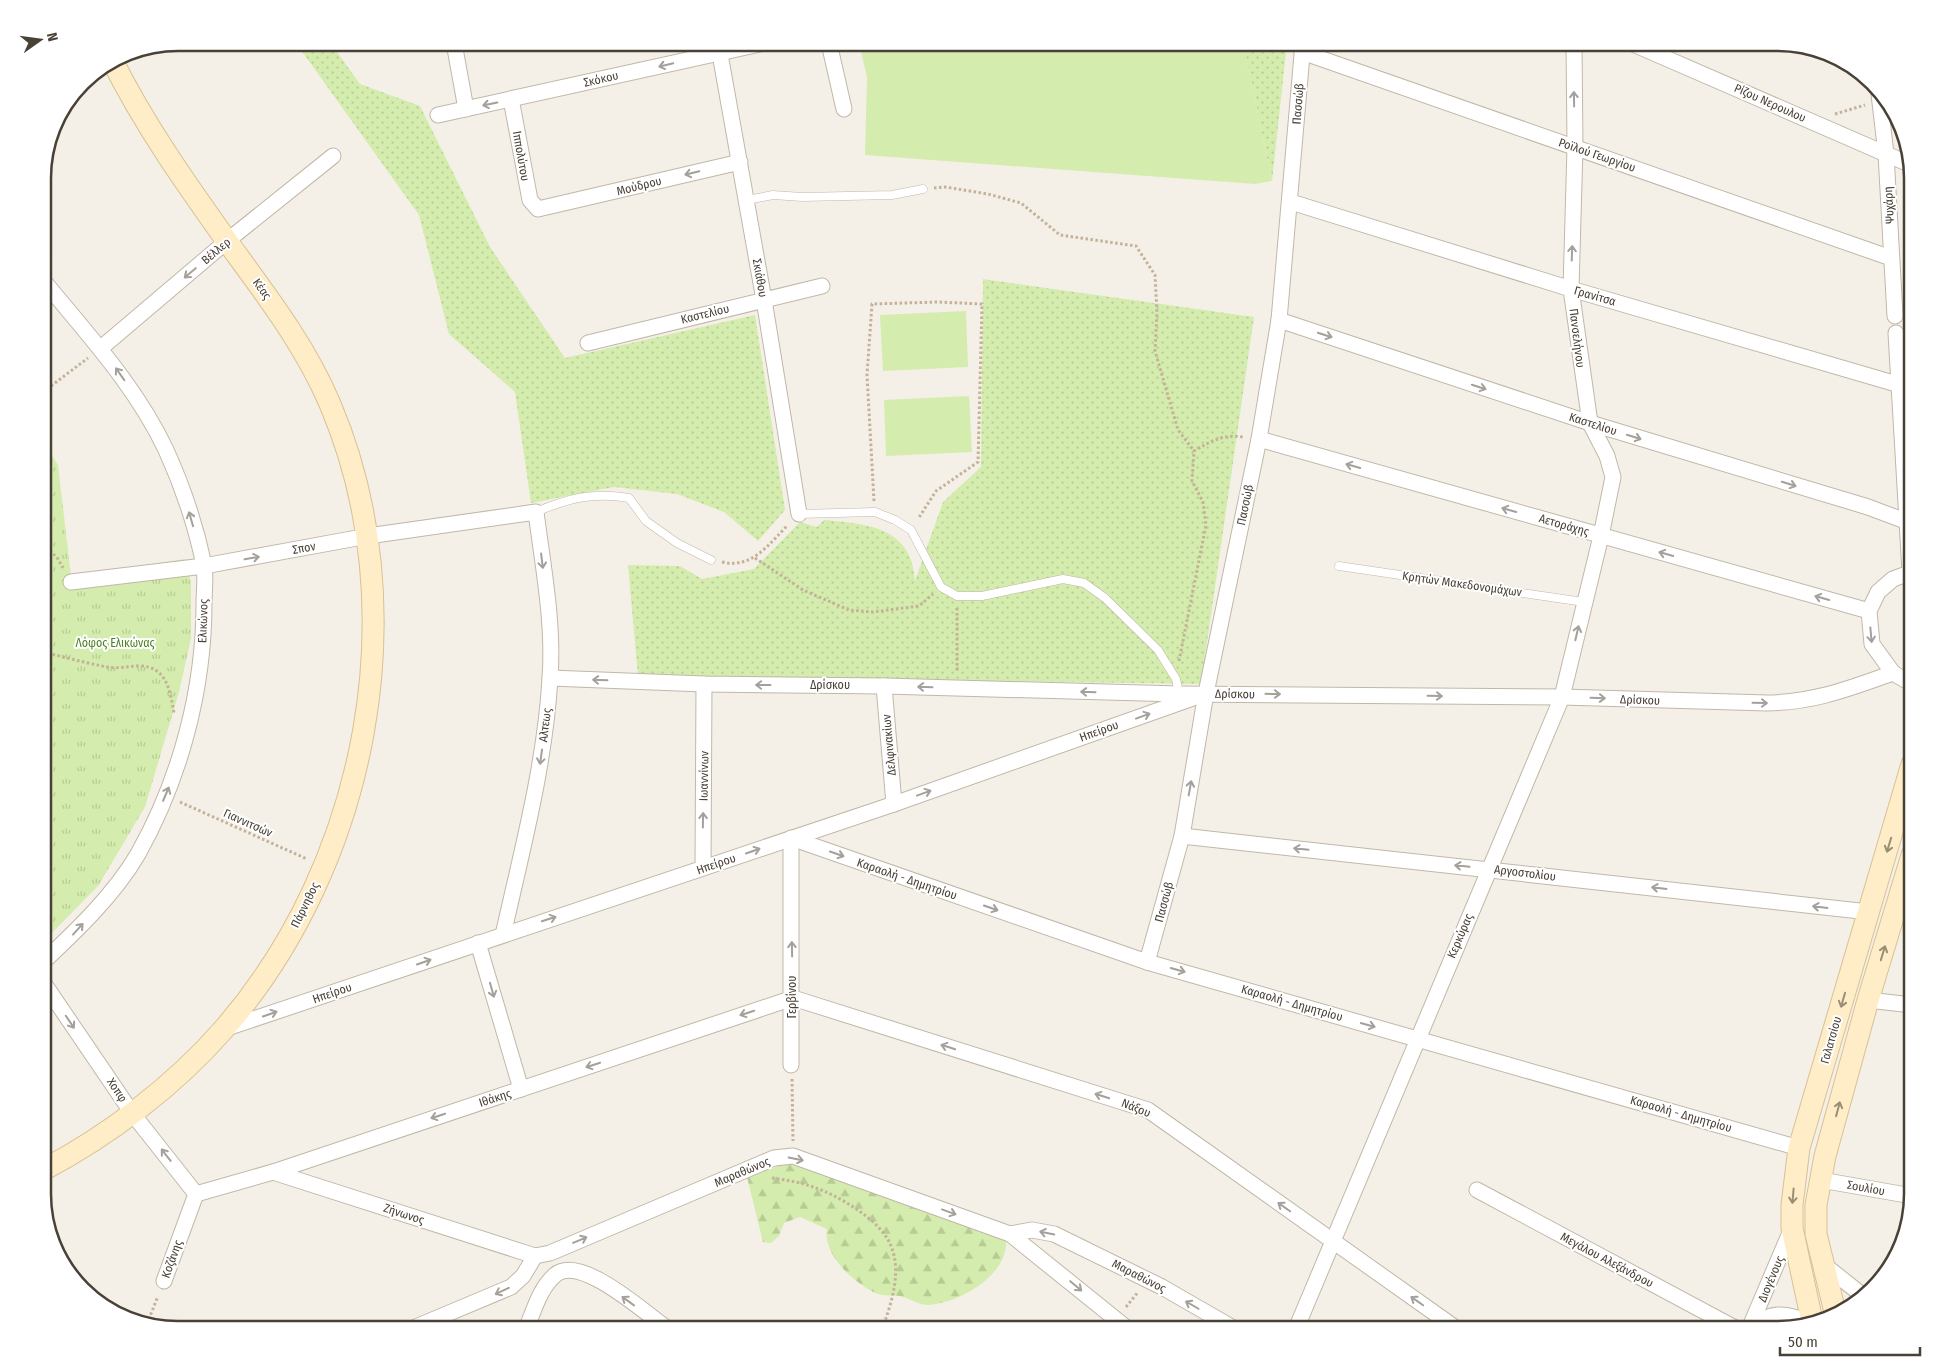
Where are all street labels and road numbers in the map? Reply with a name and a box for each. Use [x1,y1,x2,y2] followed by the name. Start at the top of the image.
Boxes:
[582,68,620,90] street label: Σκόκου
[1732,81,1808,125] street label: Ρίζου Νερουλου
[1290,82,1306,125] street label: Πασσώβ
[510,130,532,182] street label: Ιππολύτου
[1557,135,1637,175] street label: Ροϊλού Γεωργίου
[615,174,663,198] street label: Μούδρου
[1881,186,1897,224] street label: Ψυχάρη
[199,235,233,267] street label: Βέλλερ
[750,258,770,298] street label: Σκιάθου
[250,276,274,302] street label: Κέας
[1572,283,1618,309] street label: Γρανίτσα
[679,301,731,327] street label: Καστελίου
[1566,308,1588,368] street label: Πανσελήνου
[1567,410,1619,438] street label: Καστελίου
[1234,483,1256,527] street label: Πασσώβ
[1537,511,1591,539] street label: Αετοράχης
[291,539,317,557] street label: Σπον
[1401,569,1523,599] street label: Κρητών Μακεδονομάχων
[195,599,211,643] street label: Ελικώνος
[810,678,850,692] street label: Δρίσκου
[1215,687,1255,701] street label: Δρίσκου
[1620,692,1660,708] street label: Δρίσκου
[536,707,554,743] street label: Αλτεως
[879,713,899,776] street label: Δελφινακίων
[1078,717,1120,745] street label: Ηπείρου
[697,750,711,801] street label: Ιωαννίνων
[221,806,275,840] street label: Γιαννιτσών
[695,851,737,877] street label: Ηπείρου
[855,855,959,903] street label: Καραολή - Δημητρίου
[1493,862,1557,884] street label: Αργοστολίου
[288,880,322,930] street label: Πάρνηθος
[1152,880,1176,924] street label: Πασσώβ
[1444,912,1476,960] street label: Κερκύρας
[785,976,799,1018] street label: Γερβίνου
[311,980,353,1006] street label: Ηπείρου
[1240,982,1344,1024] street label: Καραολή - Δημητρίου
[1818,1015,1844,1065] street label: Γαλατσίου
[104,1075,130,1105] street label: Χοπφ
[477,1086,513,1110] street label: Ιθάκης
[1629,1093,1733,1135] street label: Καραολή - Δημητρίου
[1119,1096,1153,1120] street label: Νάξου
[712,1154,772,1190] street label: Μαραθώνος
[1846,1178,1886,1198] street label: Σουλίου
[382,1201,426,1227] street label: Ζήνωνος
[1558,1230,1656,1290] street label: Μεγάλου Αλεξάνδρου
[159,1238,185,1280] street label: Κοζάνης
[1755,1254,1787,1304] street label: Διογένους
[1110,1256,1168,1296] street label: Μαραθώνος

